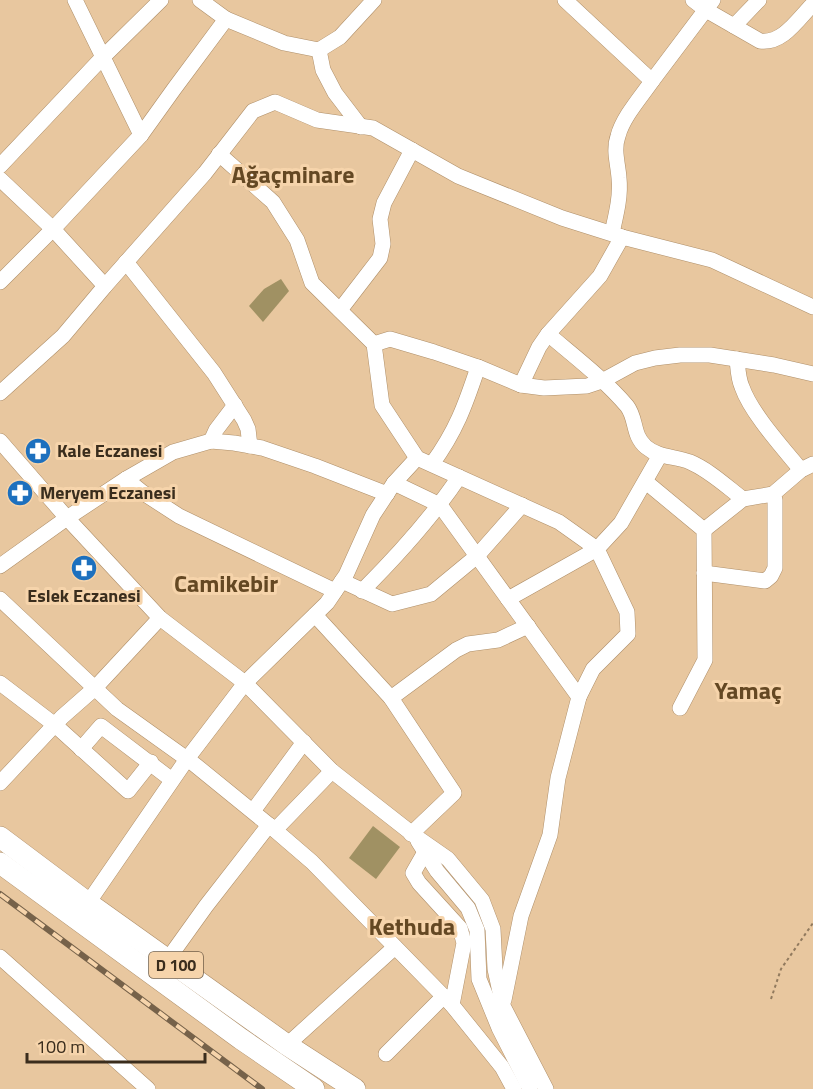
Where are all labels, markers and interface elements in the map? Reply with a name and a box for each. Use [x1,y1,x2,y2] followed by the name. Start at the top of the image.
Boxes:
[231,156,355,192] district label: Ağaçminare
[23,436,53,466] pharmacy icon: Kale Eczanesi
[57,437,162,464] place label: Kale Eczanesi
[5,478,35,508] pharmacy icon: Meryem Eczanesi
[40,479,176,506] place label: Meryem Eczanesi
[69,553,99,583] pharmacy icon: Eslek Eczanesi
[174,565,278,601] district label: Camikebir
[27,582,141,609] place label: Eslek Eczanesi
[714,672,782,708] district label: Yamaç
[369,908,455,944] district label: Kethuda
[149,952,203,978] road number: D 100
[27,1026,206,1064] scale bar
[36,1033,85,1060] text: 100 m

